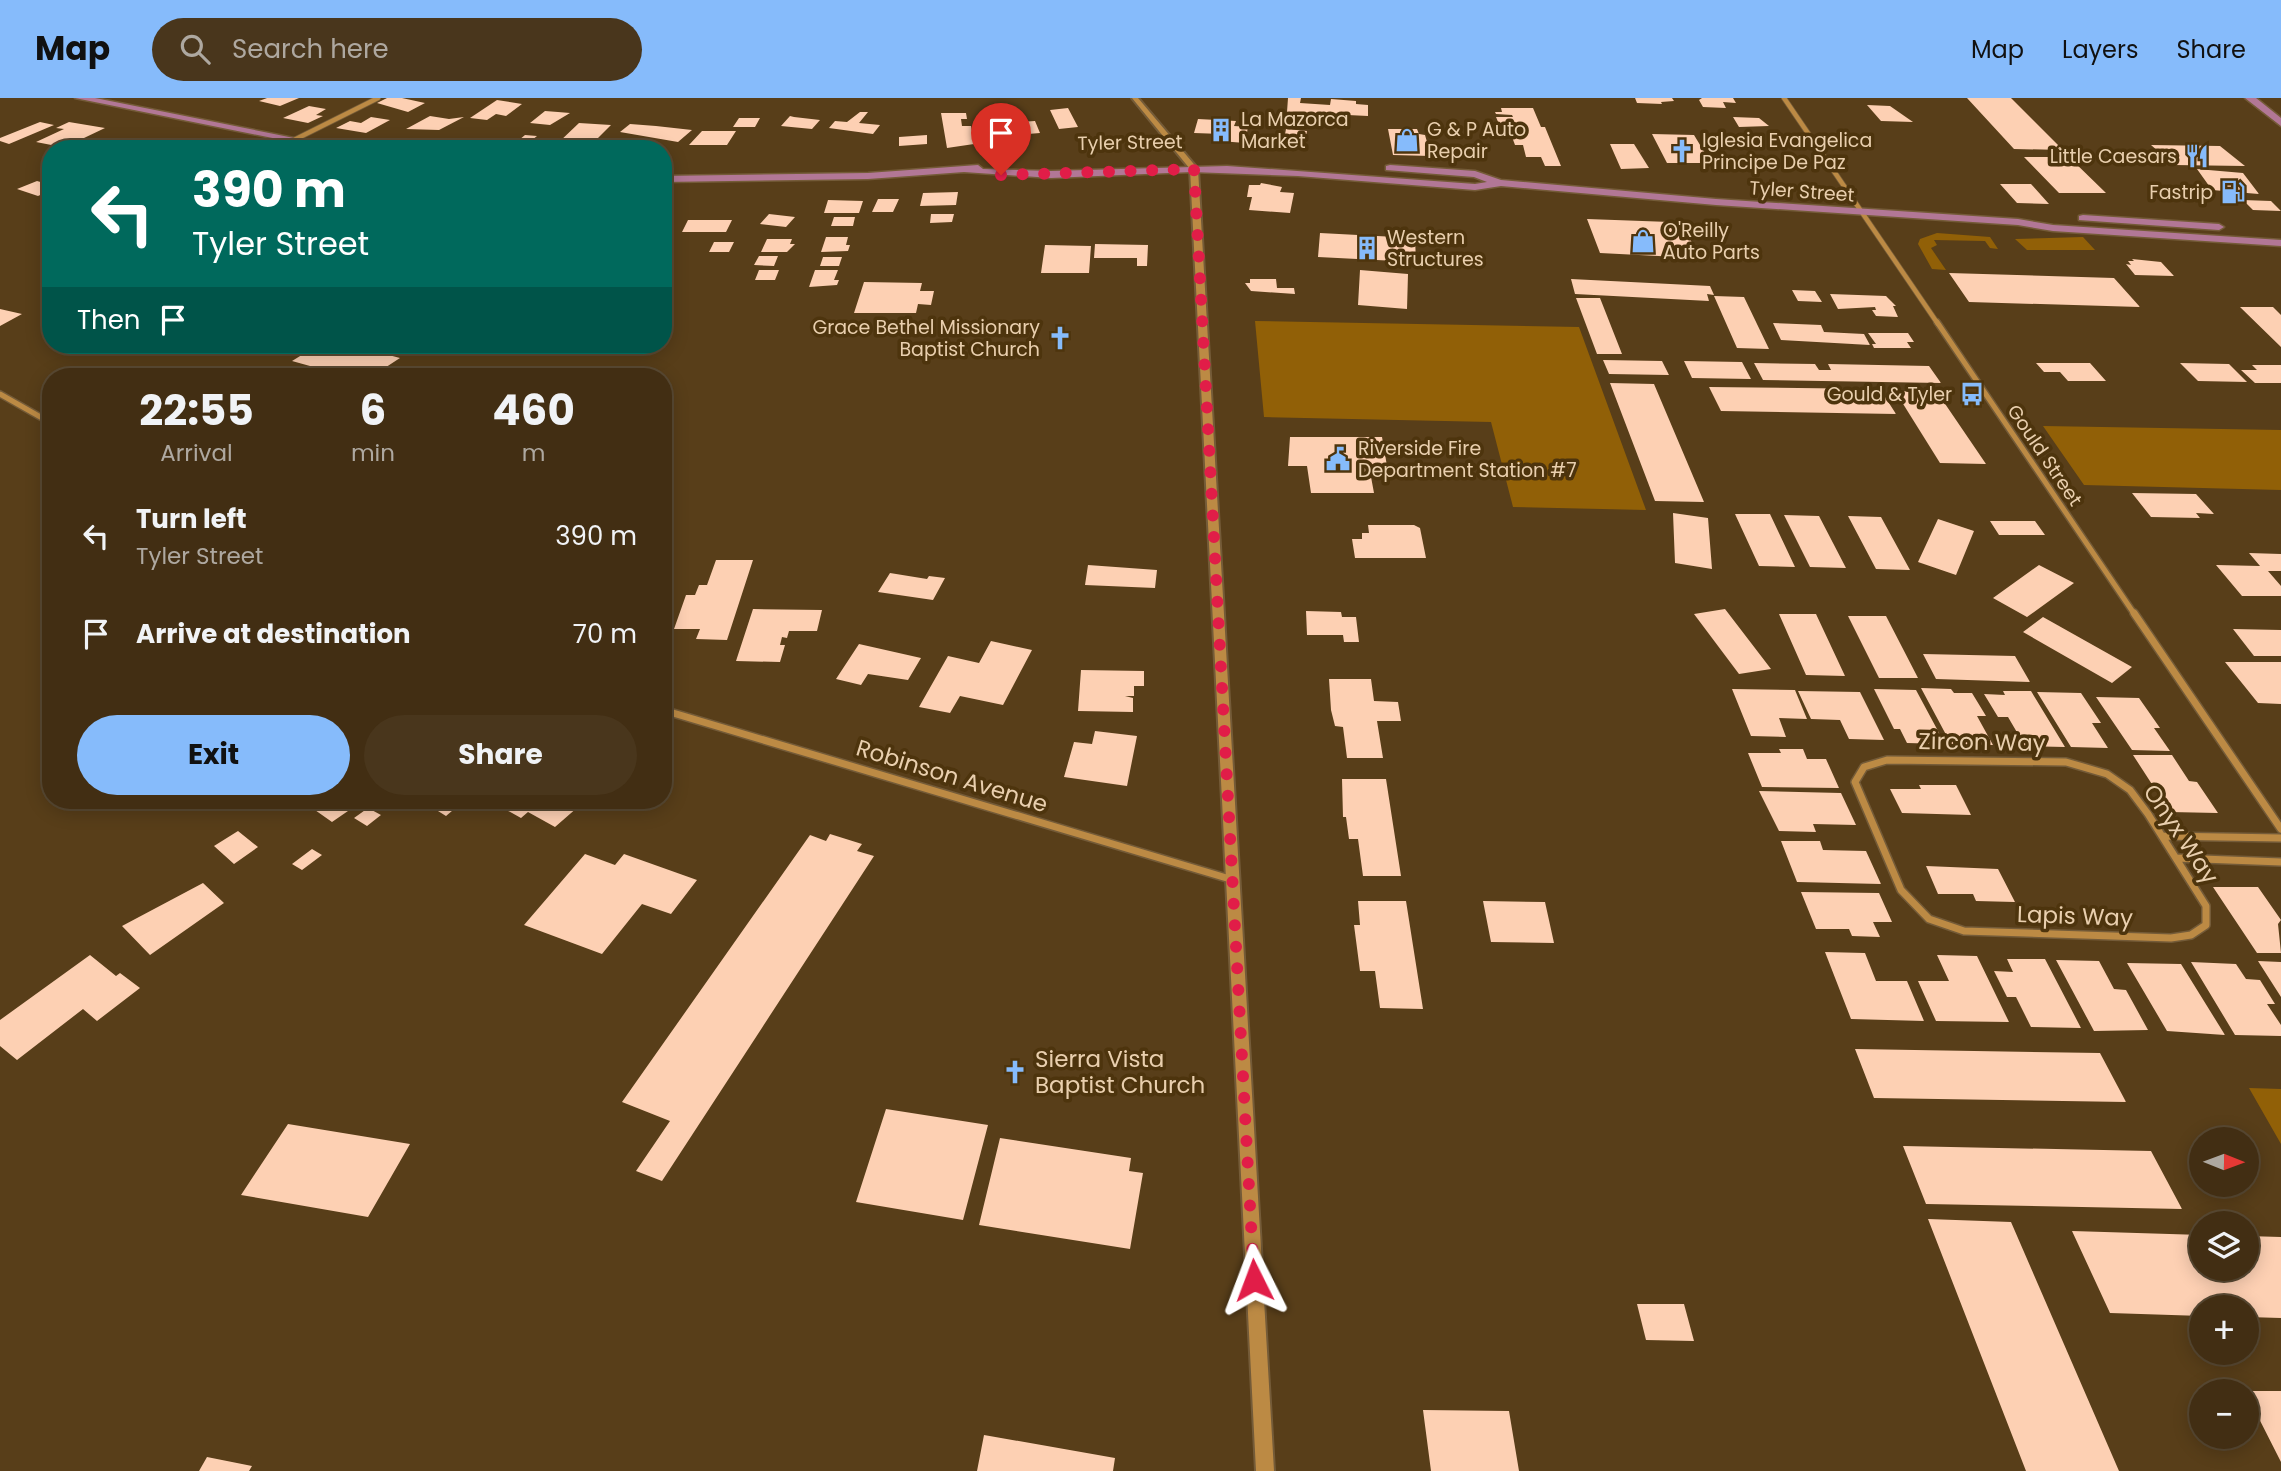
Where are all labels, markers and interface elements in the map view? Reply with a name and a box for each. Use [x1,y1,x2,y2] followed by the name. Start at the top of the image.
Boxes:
[152,18,642,81] search box
[35,25,110,72] text: Map
[176,30,214,68] icon: search
[232,31,389,67] text: Search here
[1971,33,2024,66] text: Map
[2062,33,2138,66] text: Layers
[2176,33,2246,66] text: Share
[971,103,1031,175] pin
[1241,106,1349,155] place label: La Mazorca Market
[982,114,1020,152] icon: arrive
[1207,116,1235,144] building icon: La Mazorca Market
[1427,116,1526,165] place label: G & P Auto Repair
[1393,126,1421,154] shop icon: G & P Auto Repair
[1702,127,1872,176] place label: Iglesia Evangelica Principe De Paz
[1077,128,1183,157] street label: Tyler Street
[1668,137,1696,165] church icon: Iglesia Evangelica Principe De Paz
[2183,142,2211,170] restaurant icon: Little Caesars
[2050,143,2177,170] place label: Little Caesars
[192,156,346,224] text: 390 m
[77,168,168,259] icon: left
[1749,174,1855,209] street label: Tyler Street
[2219,178,2247,206] fuel station icon: Fastrip
[2149,179,2213,206] place label: Fastrip
[1663,217,1760,266] place label: O'Reilly Auto Parts
[192,221,369,266] text: Tyler Street
[1387,224,1484,273] place label: Western Structures
[1629,227,1657,255] shop icon: O'Reilly Auto Parts
[1353,234,1381,262] building icon: Western Structures
[154,301,192,339] icon: arrive
[77,302,140,338] text: Then
[812,314,1040,363] place label: Grace Bethel Missionary Baptist Church
[1046,324,1074,352] church icon: Grace Bethel Missionary Baptist Church
[1958,380,1986,408] bus stop icon: Gould & Tyler
[139,381,254,440] text: 22:55
[360,381,386,440] text: 6
[492,381,575,440] text: 460
[1827,381,1952,408] place label: Gould & Tyler
[2001,399,2089,512] street label: Gould Street
[1358,435,1577,484] place label: Riverside Fire Department Station #7
[160,437,233,469] text: Arrival
[351,437,395,469] text: min
[522,437,545,469] text: m
[1324,445,1352,473] public building icon: Riverside Fire Department Station #7
[136,501,247,537] text: Turn left
[77,517,115,555] icon: left
[555,518,637,554] text: 390 m
[136,540,263,572] text: Tyler Street
[77,615,115,653] icon: arrive
[136,616,411,652] text: Arrive at destination
[573,616,637,652] text: 70 m
[77,715,350,795] button: Exit
[364,715,637,795] button: Share
[1918,725,2046,759] street label: Zircon Way
[852,732,1052,820] street label: Robinson Avenue
[2136,778,2226,890] street label: Onyx Way
[2017,898,2133,934] street label: Lapis Way
[1035,1043,1205,1101] place label: Sierra Vista Baptist Church
[1001,1058,1029,1086] church icon: Sierra Vista Baptist Church
[2189,1127,2259,1197] north arrow
[2189,1127,2259,1449] map controls
[2189,1211,2259,1281] button: layers
[1217,1243,1291,1317] position arrow
[2189,1295,2259,1365] button: +
[2189,1379,2259,1449] button: −

